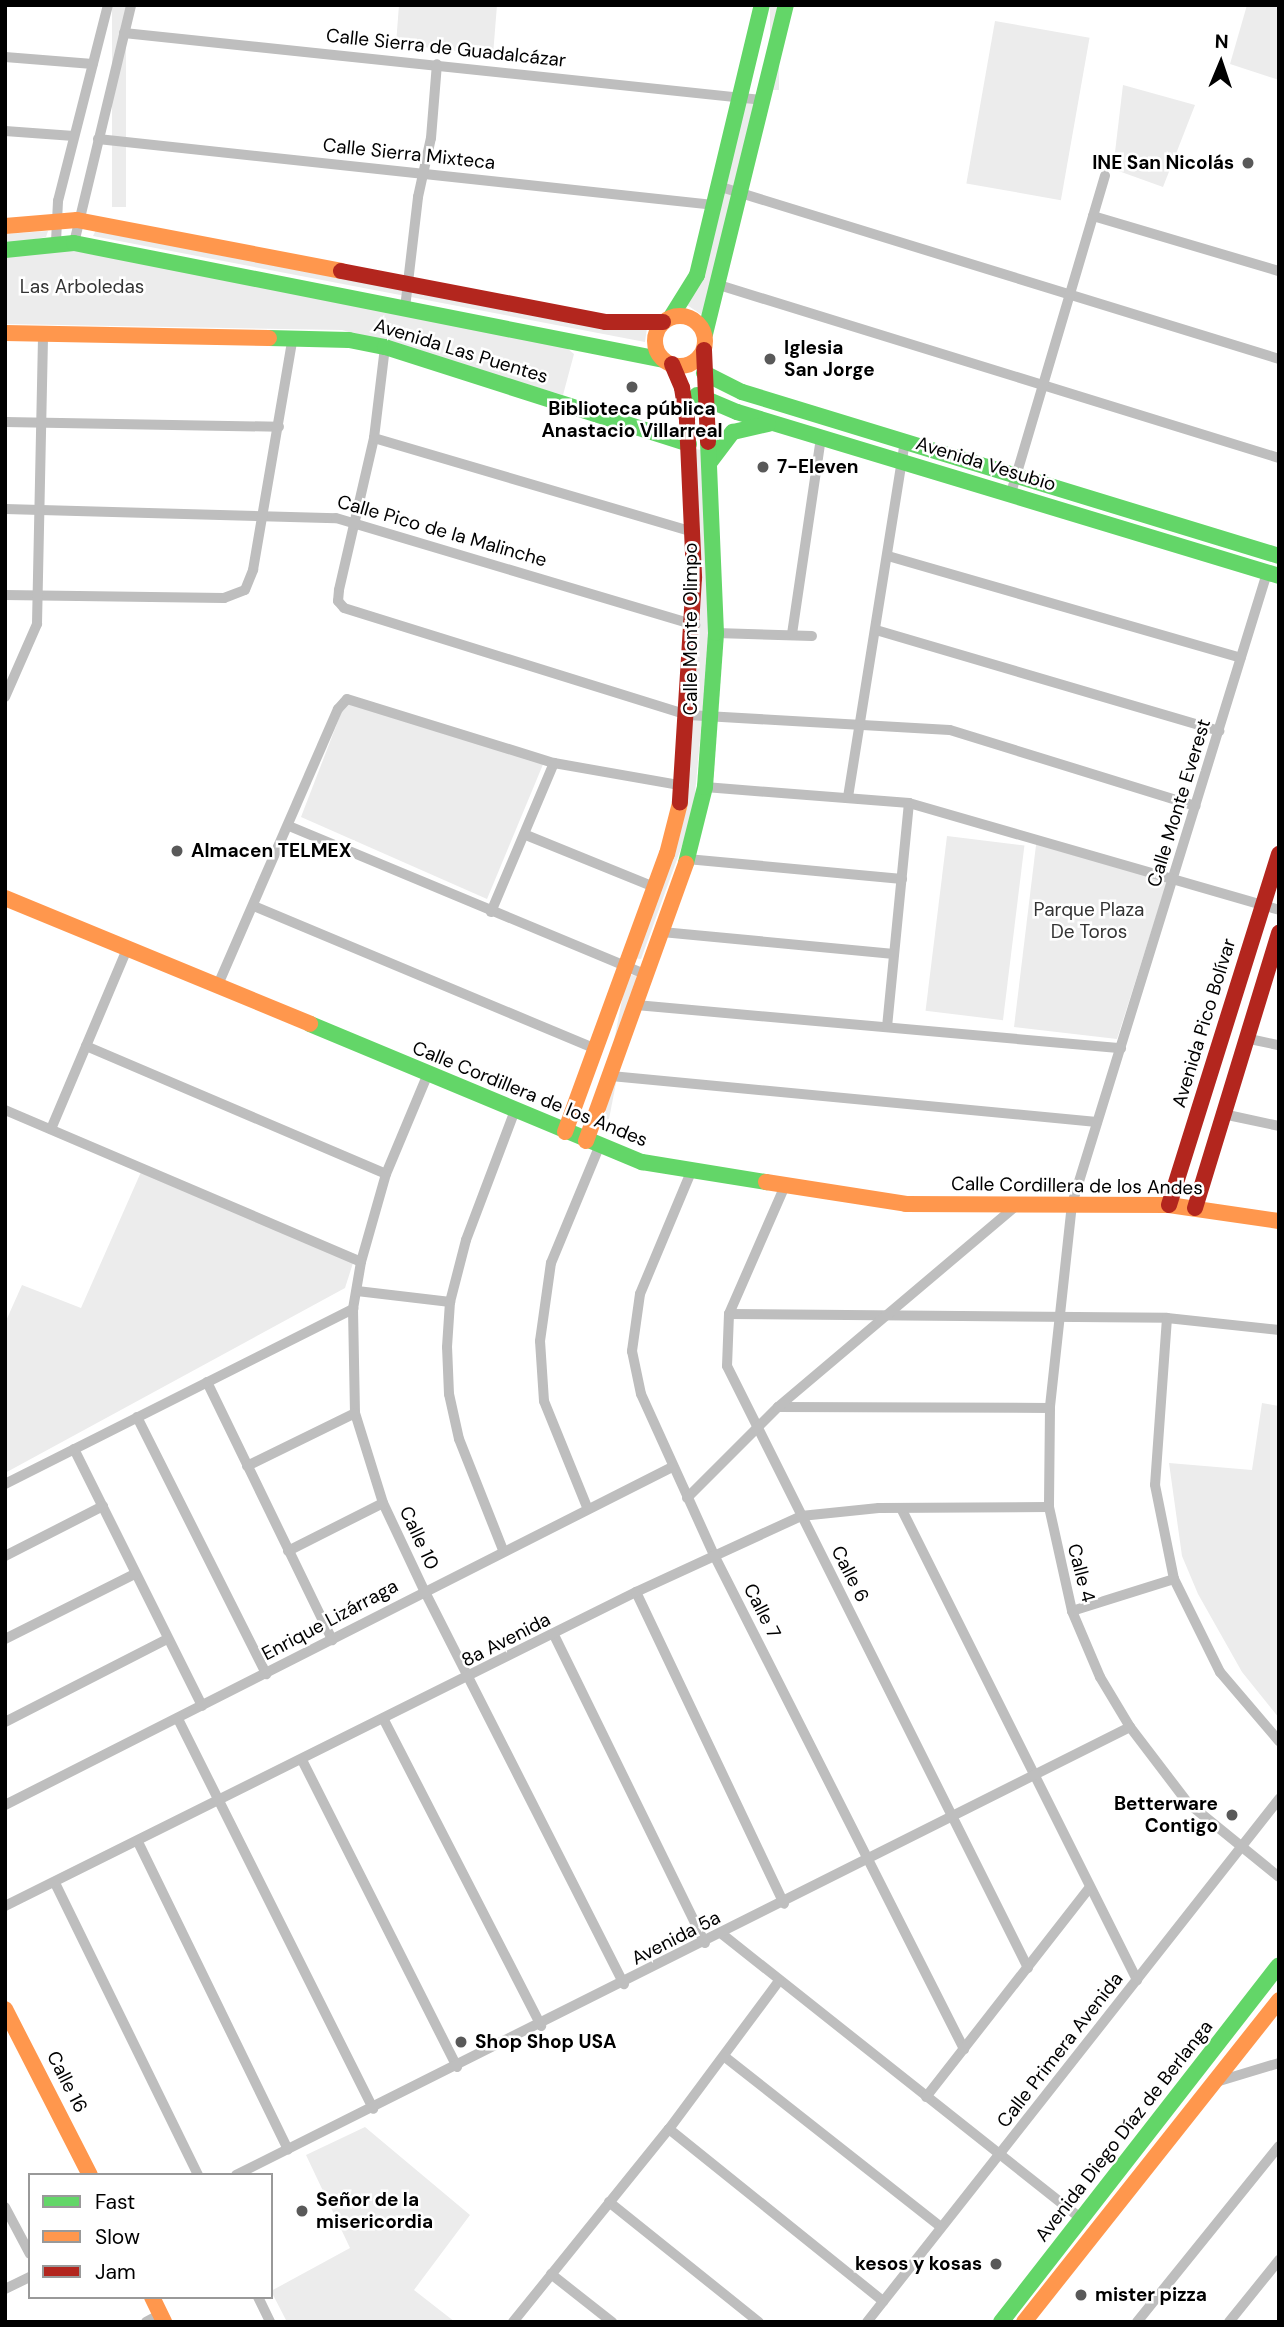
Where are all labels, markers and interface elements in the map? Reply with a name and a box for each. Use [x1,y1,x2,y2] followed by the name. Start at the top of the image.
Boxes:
[325,24,567,72] street label: Calle Sierra de Guadalcázar
[1186,28,1256,98] north arrow
[1214,29,1229,54] text: N
[322,134,496,174] street label: Calle Sierra Mixteca
[1092,152,1234,174] place label: INE San Nicolás
[1240,155,1256,171] marker: INE San Nicolás
[20,276,144,298] park label: Las Arboledas
[371,314,551,388] street label: Avenida Las Puentes
[784,337,875,381] place label: Iglesia San Jorge
[762,351,778,367] marker: Iglesia San Jorge
[624,379,640,395] marker: Biblioteca pública Anastacio Villarreal
[541,398,723,442] place label: Biblioteca pública Anastacio Villarreal
[913,432,1059,496] street label: Avenida Vesubio
[777,456,859,478] place label: 7-Eleven
[755,459,771,475] marker: 7-Eleven
[335,490,549,572] street label: Calle Pico de la Malinche
[680,542,702,716] street label: Calle Monte Olimpo
[1143,716,1215,890] street label: Calle Monte Everest
[191,840,351,862] place label: Almacen TELMEX
[169,843,185,859] marker: Almacen TELMEX
[1034,899,1144,943] park label: Parque Plaza De Toros
[1167,936,1241,1110] street label: Avenida Pico Bolívar
[409,1036,651,1152] street label: Calle Cordillera de los Andes
[951,1172,1203,1200] street label: Calle Cordillera de los Andes
[394,1503,444,1573] street label: Calle 10
[1062,1541,1100,1605] street label: Calle 4
[826,1542,874,1606] street label: Calle 6
[258,1575,402,1665] street label: Enrique Lizárraga
[739,1580,785,1642] street label: Calle 7
[458,1608,554,1672] street label: 8a Avenida
[1114,1793,1218,1837] place label: Betterware Contigo
[1224,1807,1240,1823] marker: Betterware Contigo
[628,1906,724,1970] street label: Avenida 5a
[992,1968,1128,2132] street label: Calle Primera Avenida
[1031,2016,1217,2246] street label: Avenida Diego Díaz de Berlanga
[475,2031,616,2053] place label: Shop Shop USA
[453,2034,469,2050] marker: Shop Shop USA
[42,2047,92,2117] street label: Calle 16
[28,2173,273,2299] legend
[95,2188,135,2216] text: Fast
[316,2189,433,2233] place label: Señor de la misericordia
[294,2203,310,2219] marker: Señor de la misericordia
[95,2223,140,2251] text: Slow
[855,2253,982,2275] place label: kesos y kosas
[988,2256,1004,2272] marker: kesos y kosas
[95,2258,136,2286] text: Jam
[1095,2284,1207,2306] place label: mister pizza
[1073,2287,1089,2303] marker: mister pizza

